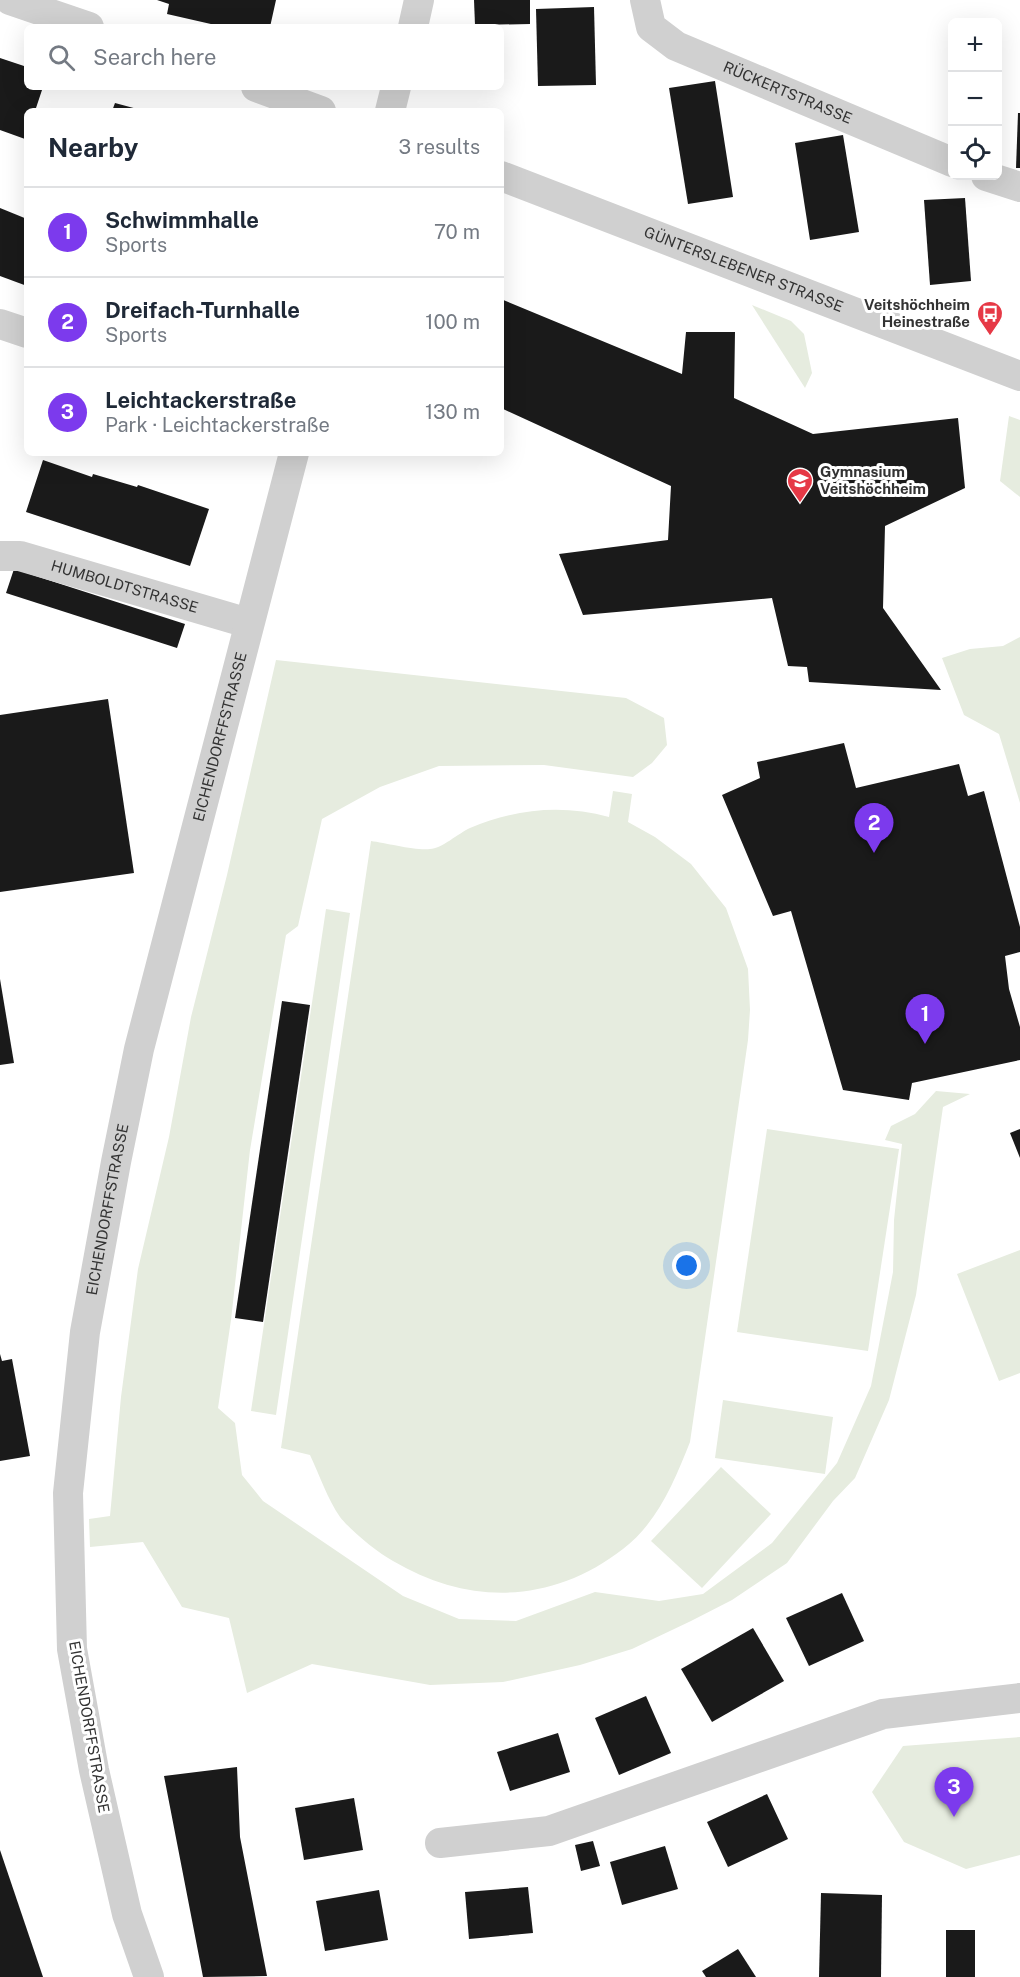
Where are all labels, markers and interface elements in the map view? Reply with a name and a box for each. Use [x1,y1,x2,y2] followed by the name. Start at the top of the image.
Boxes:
[948,18,1002,180] map controls
[948,18,1002,72] button: +
[24,24,504,90] search box
[45,41,78,74] icon: search
[93,44,217,70] text: Search here
[721,58,855,127] street label: RÜCKERTSTRASSE
[948,72,1002,126] button: −
[948,126,1002,180] button: locate
[48,132,138,163] text: Nearby
[399,135,480,159] text: 3 results
[105,207,259,233] text: Schwimmhalle
[63,220,72,244] text: 1
[434,220,480,244] text: 70 m
[642,223,846,315] street label: GÜNTERSLEBENER STRASSE
[105,233,167,257] text: Sports
[864,296,970,330] place label: Veitshöchheim Heinestraße
[105,297,300,323] text: Dreifach-Turnhalle
[975,299,1005,337] bus stop icon: Veitshöchheim Heinestraße
[61,310,74,334] text: 2
[425,310,480,334] text: 100 m
[105,323,167,347] text: Sports
[105,387,297,413] text: Leichtackerstraße
[61,400,74,424] text: 3
[425,400,480,424] text: 130 m
[105,413,330,437] text: Park · Leichtackerstraße
[820,463,926,497] place label: Gymnasium Veitshöchheim
[785,466,815,504] school or university icon: Gymnasium Veitshöchheim
[49,557,200,616] street label: HUMBOLDTSTRASSE
[190,650,250,823] street label: EICHENDORFFSTRASSE
[854,804,894,853] pin: 2
[906,994,944,1044] pin: 1
[83,1122,132,1297] street label: EICHENDORFFSTRASSE
[672,1251,701,1280] your location
[66,1640,113,1814] street label: EICHENDORFFSTRASSE
[934,1768,974,1817] pin: 3

